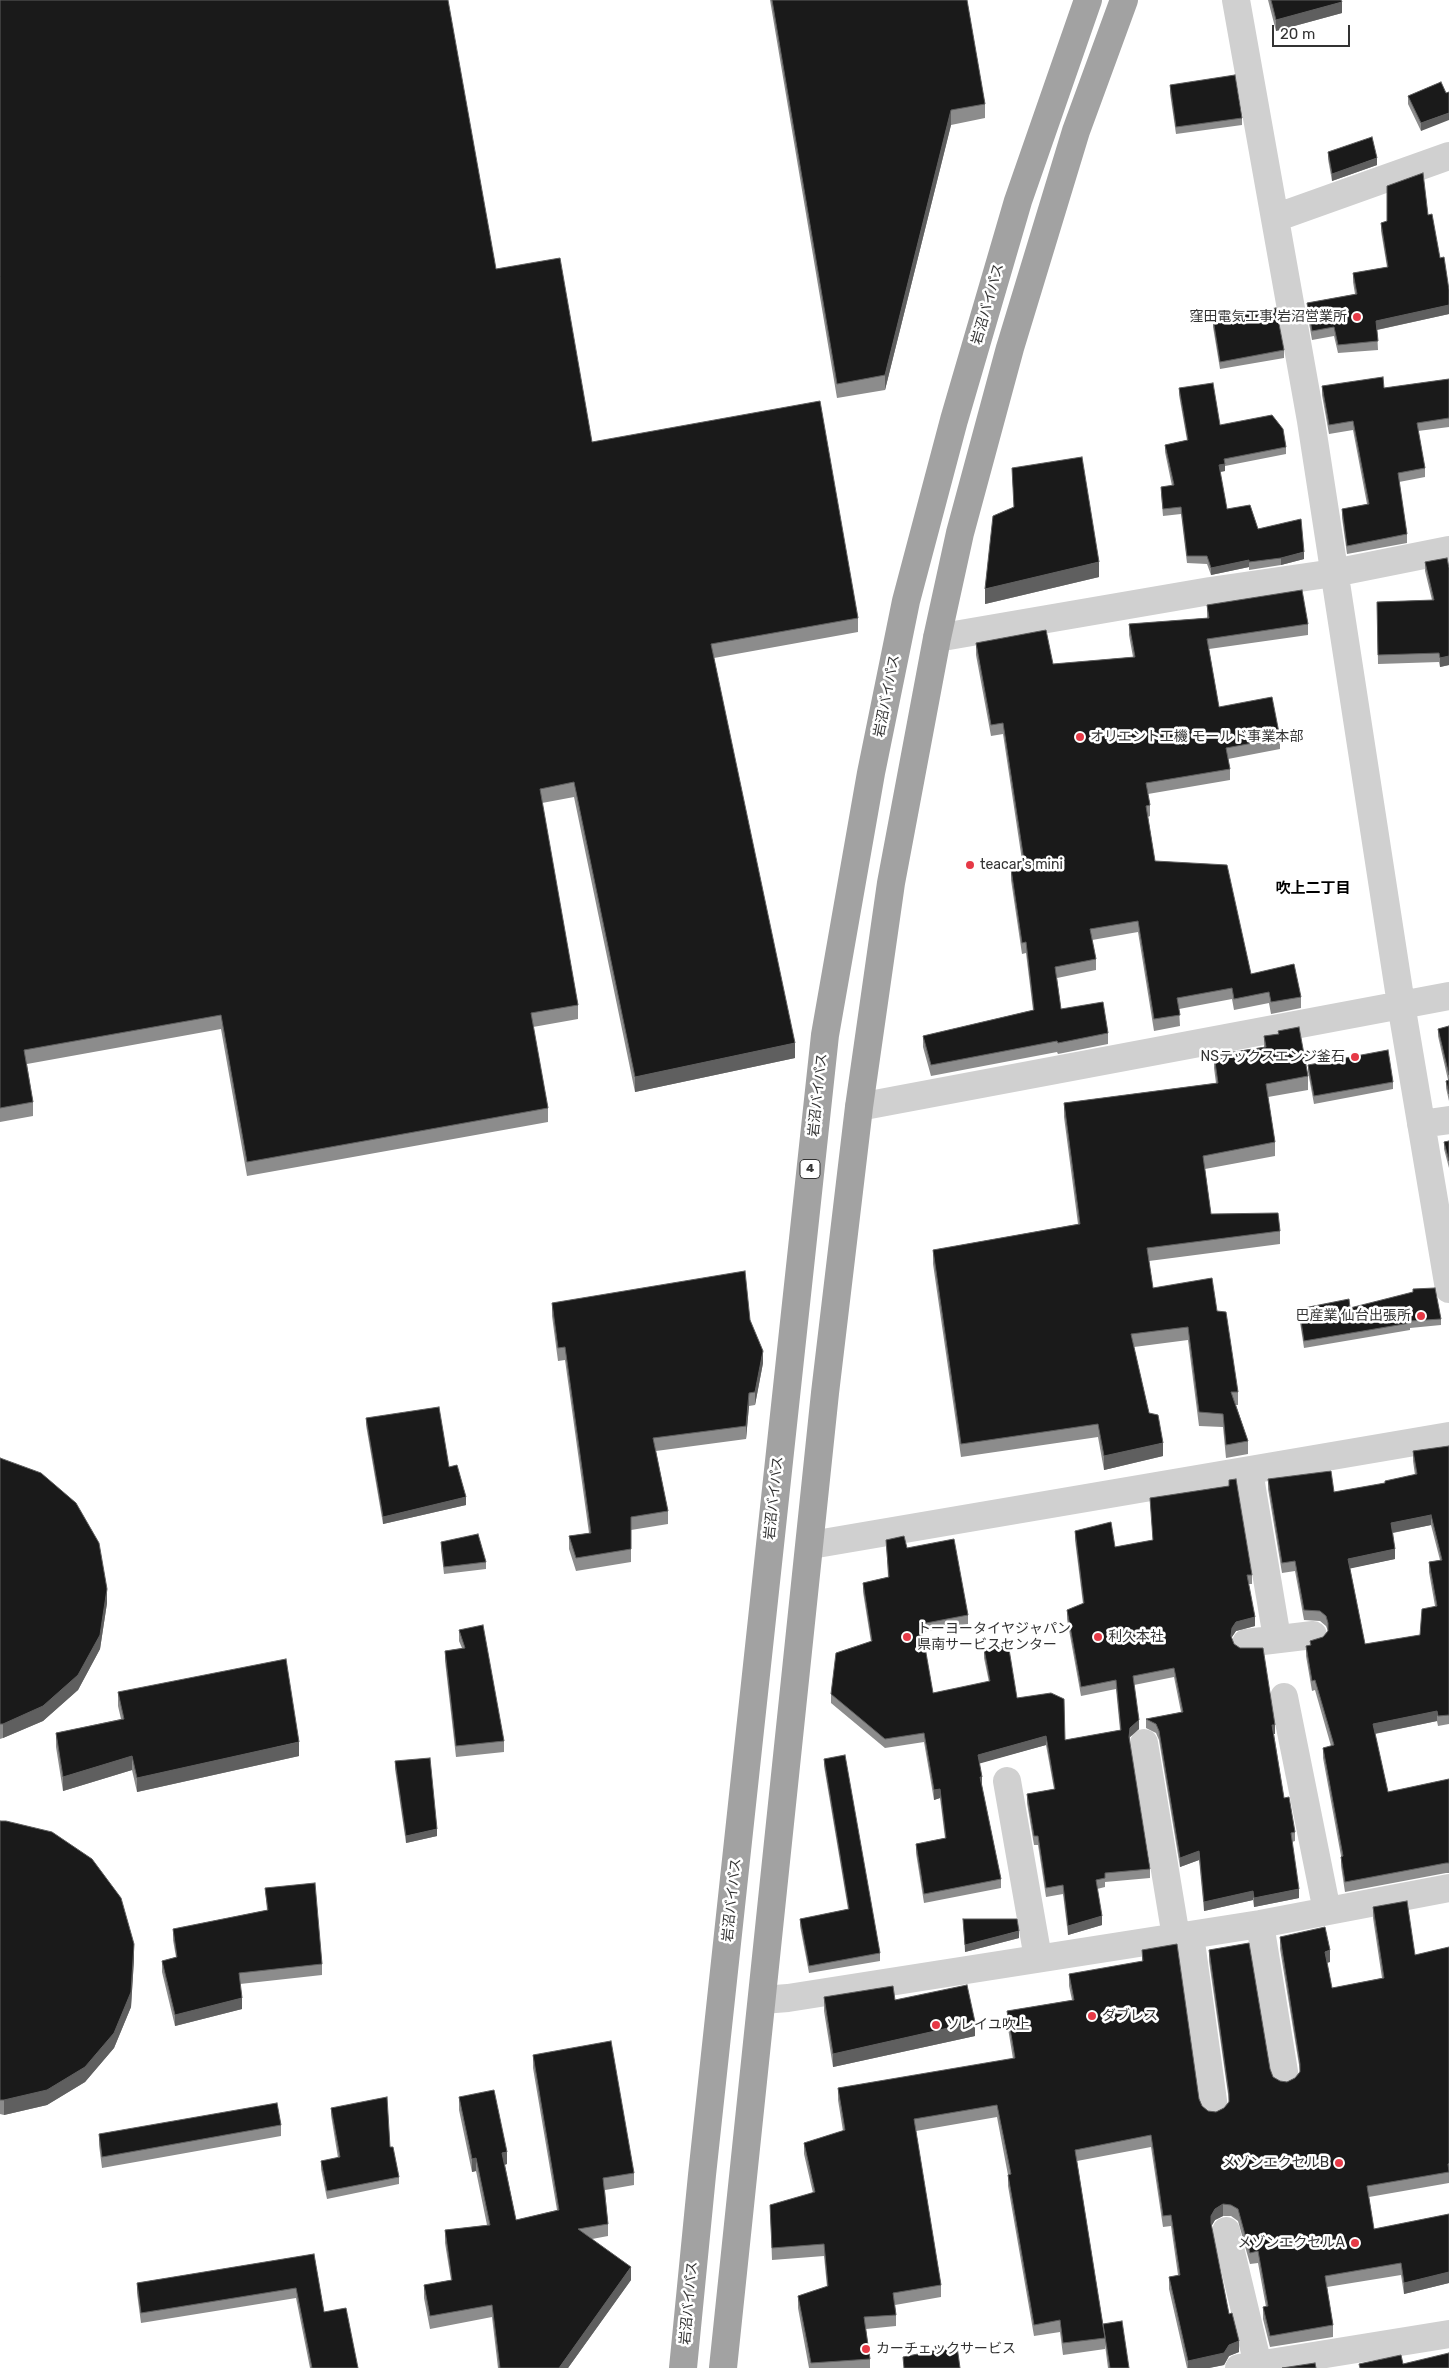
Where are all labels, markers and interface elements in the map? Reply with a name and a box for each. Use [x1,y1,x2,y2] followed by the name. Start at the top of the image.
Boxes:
[1274,15,1352,47] scale bar
[1280,25,1315,43] text: 20 m
[968,261,1008,347] street label: 岩沼バイパス
[1190,309,1347,325] place label: 窪田電気工事 岩沼営業所
[1351,311,1363,323] marker: 窪田電気工事 岩沼営業所
[871,653,903,739] street label: 岩沼バイパス
[1090,729,1303,745] place label: オリエント工機 モールド事業本部
[1074,731,1086,743] marker: オリエント工機 モールド事業本部
[980,857,1063,873] place label: teacar's mini
[964,859,976,871] marker: teacar's mini
[1276,880,1350,898] district label: 吹上二丁目
[1201,1049,1345,1065] place label: NSテックスエンジ釜石
[1349,1051,1361,1063] marker: NSテックスエンジ釜石
[805,1052,831,1138] street label: 岩沼バイパス
[800,1160,820,1178] road number: 4
[1296,1308,1411,1324] place label: 巴産業 仙台出張所
[1415,1310,1427,1322] marker: 巴産業 仙台出張所
[761,1455,787,1541] street label: 岩沼バイパス
[917,1621,1071,1654] place label: トーヨータイヤジャパン 県南サービスセンター
[1108,1629,1164,1645] place label: 利久本社
[901,1631,913,1643] marker: トーヨータイヤジャパン 県南サービスセンター
[1092,1631,1104,1643] marker: 利久本社
[719,1857,745,1943] street label: 岩沼バイパス
[1102,2008,1158,2024] place label: ダブレス
[1086,2010,1098,2022] marker: ダブレス
[946,2017,1030,2033] place label: ソレイユ吹上
[930,2019,942,2031] marker: ソレイユ吹上
[1222,2155,1329,2171] place label: メゾンエクセルB
[1333,2157,1345,2169] marker: メゾンエクセルB
[1238,2235,1345,2251] place label: メゾンエクセルA
[1349,2237,1361,2249] marker: メゾンエクセルA
[677,2260,701,2346] street label: 岩沼バイパス
[876,2341,1016,2357] place label: カーチェックサービス
[860,2343,872,2355] marker: カーチェックサービス

